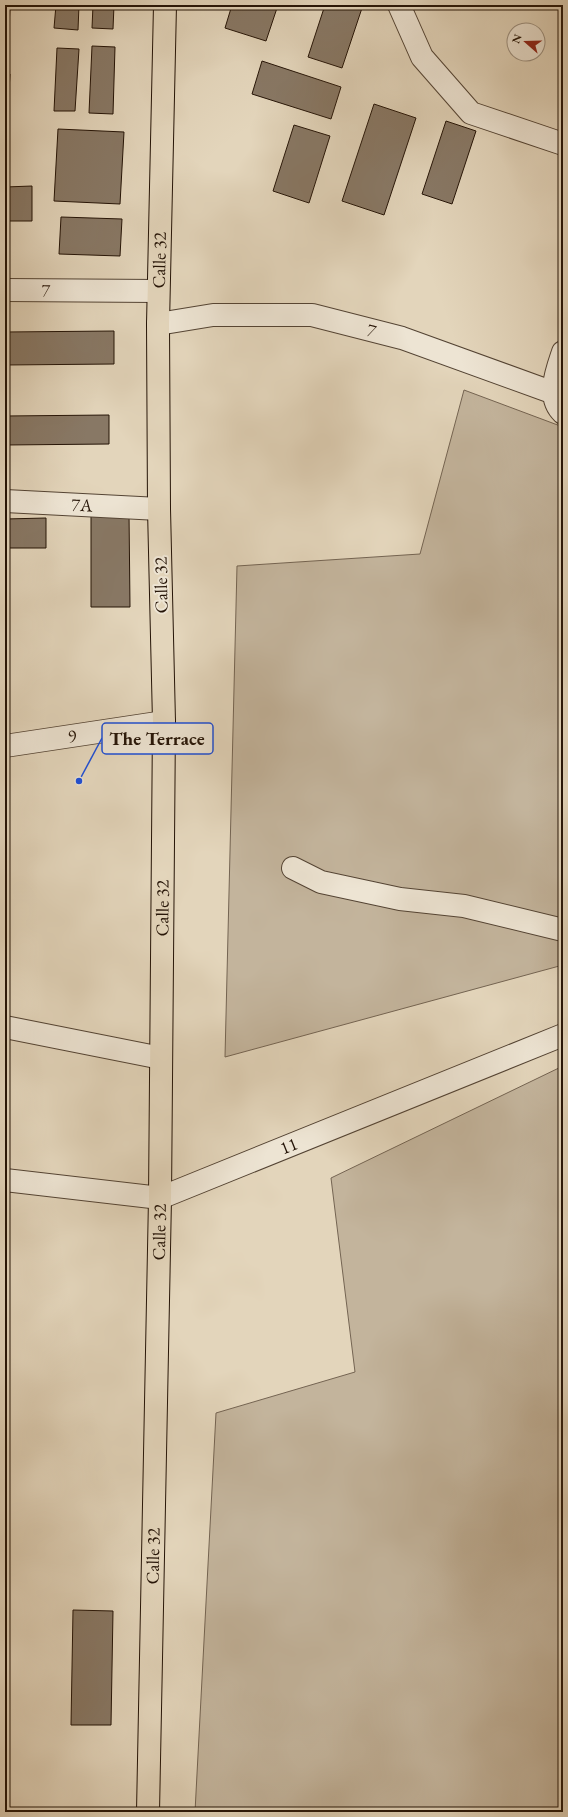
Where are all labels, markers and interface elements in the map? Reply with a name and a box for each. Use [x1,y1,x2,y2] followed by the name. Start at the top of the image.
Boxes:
[506,22,546,62] north arrow
[509,32,525,45] text: N
[147,231,171,289] street label: Calle 32
[42,278,51,301] street label: 7
[364,317,379,342] street label: 7
[71,492,94,517] street label: 7A
[149,556,172,613] street label: Calle 32
[66,723,79,747] street label: 9
[102,723,213,754] callout: The Terrace
[109,726,205,751] text: The Terrace
[150,879,174,936] street label: Calle 32
[276,1132,301,1159] street label: 11
[147,1203,171,1261] street label: Calle 32
[140,1527,165,1585] street label: Calle 32

